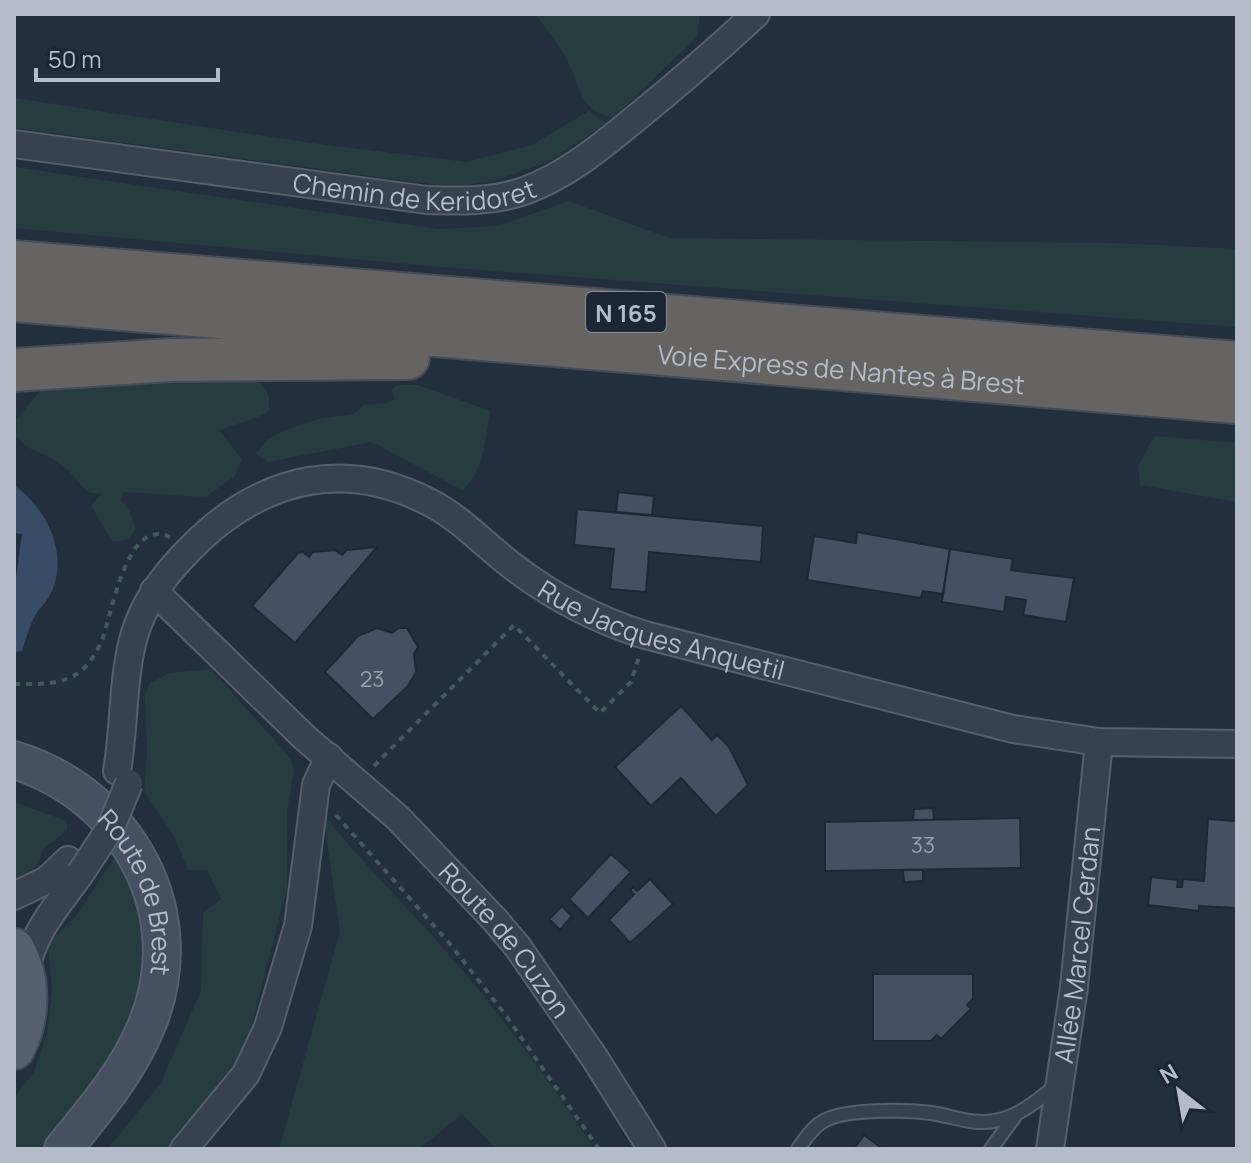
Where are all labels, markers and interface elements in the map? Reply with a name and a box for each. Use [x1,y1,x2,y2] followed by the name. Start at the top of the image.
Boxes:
[36,32,218,82] scale bar
[48,42,102,75] text: 50 m
[291,164,541,219] street label: Chemin de Keridoret
[586,292,666,332] road number: N 165
[656,336,1026,402] street label: Voie Express de Nantes à Brest
[532,571,789,688] street label: Rue Jacques Anquetil
[360,664,384,694] house number: 23
[90,801,180,977] street label: Route de Brest
[1045,825,1108,1066] street label: Allée Marcel Cerdan
[911,830,935,860] house number: 33
[431,854,579,1025] street label: Route de Cuzon
[1139,1051,1219,1131] north arrow
[1154,1057,1183,1091] text: N

